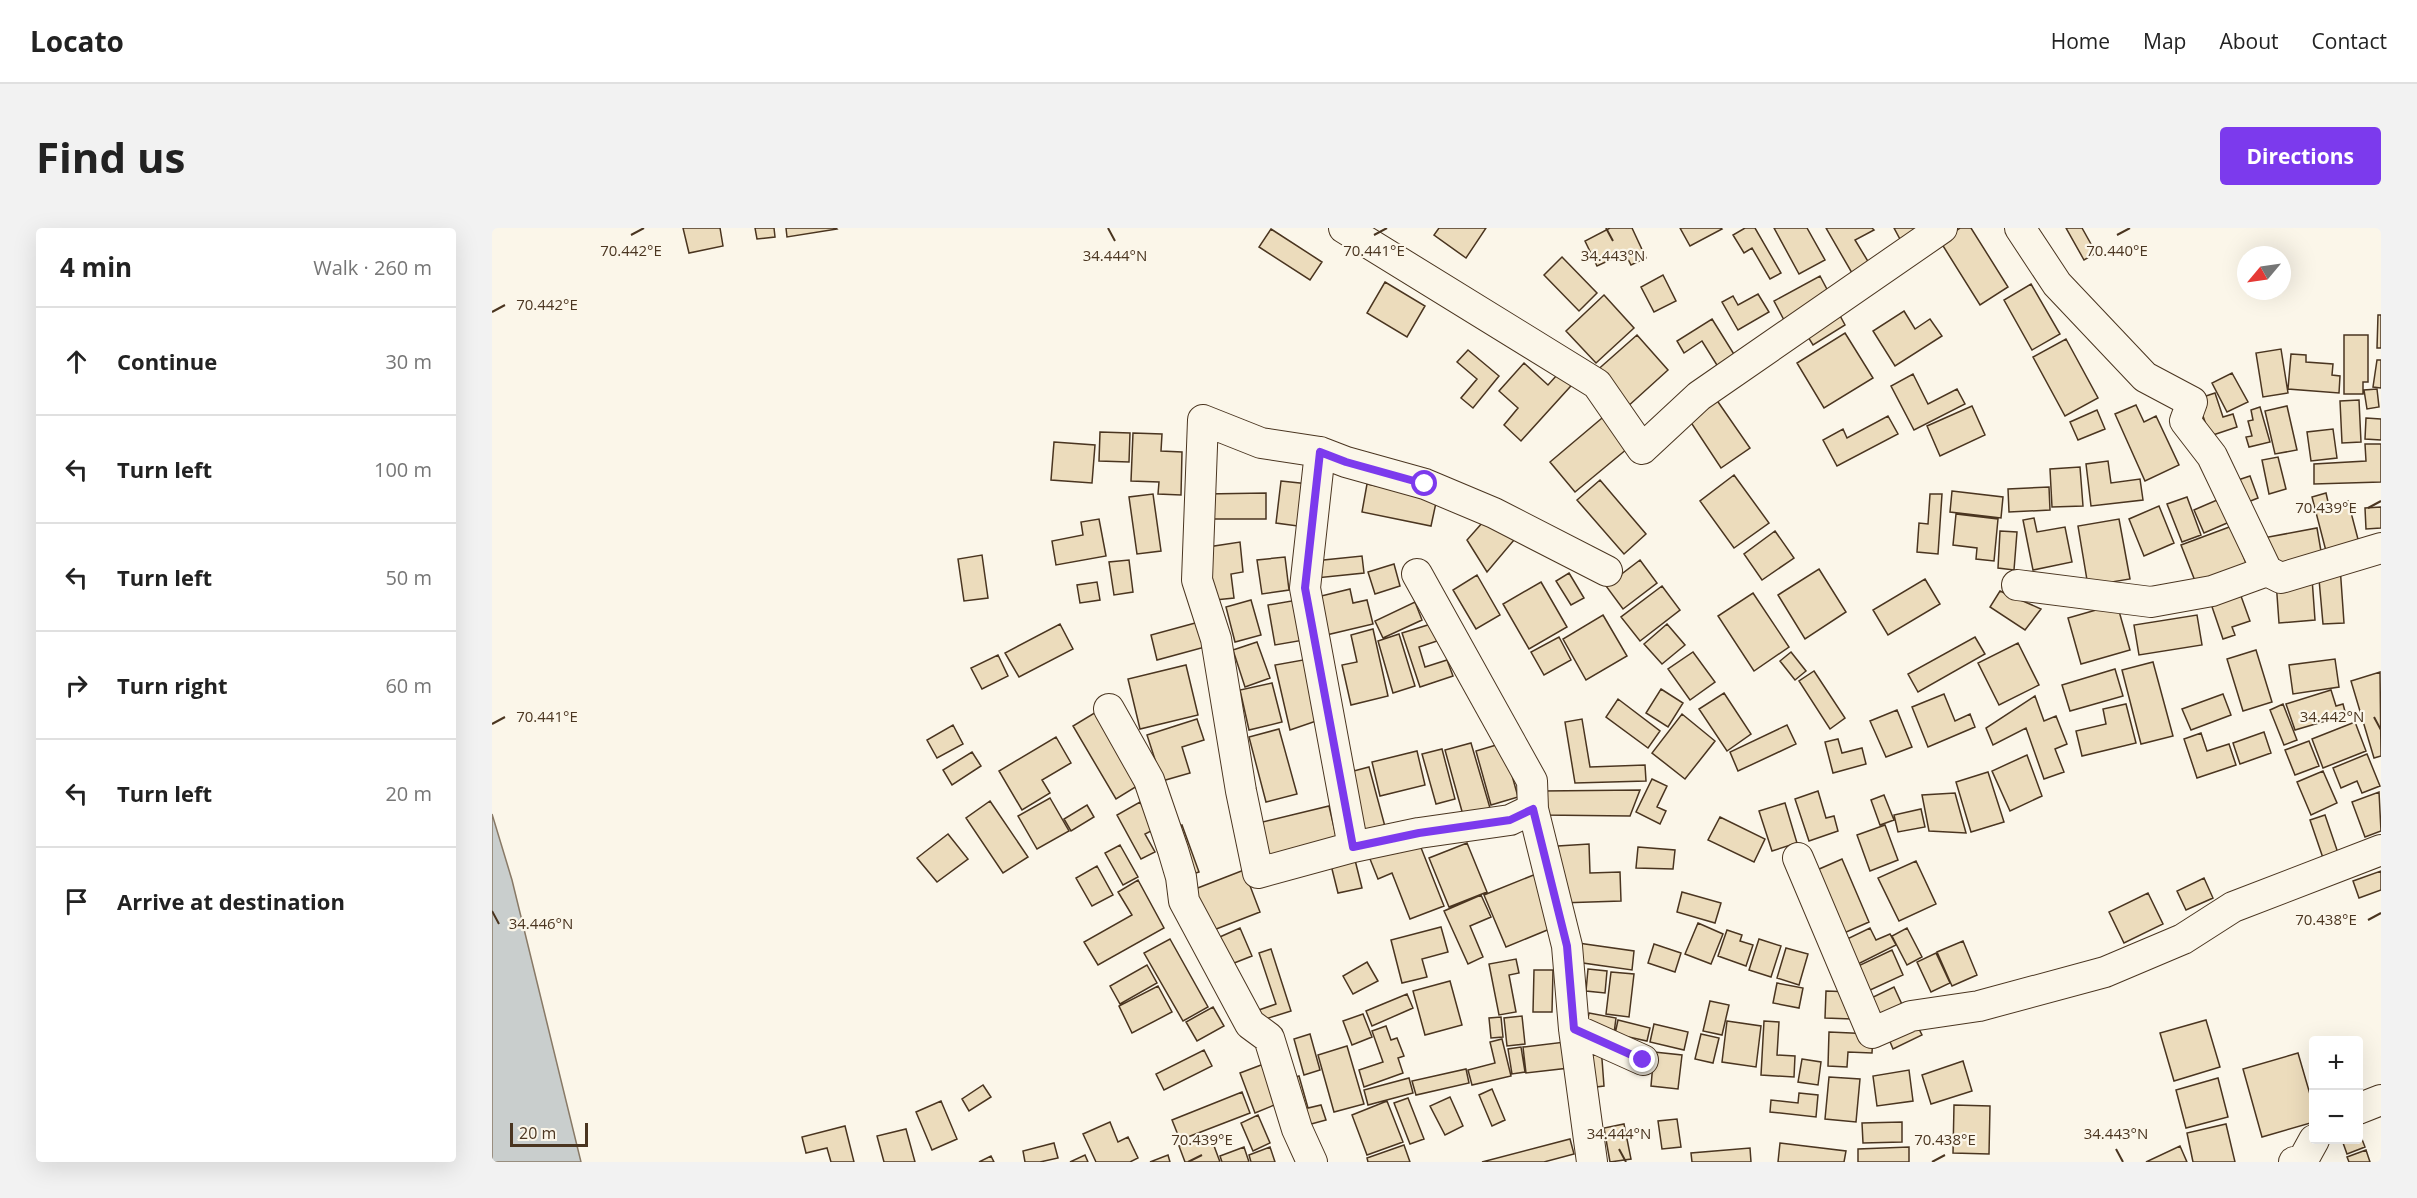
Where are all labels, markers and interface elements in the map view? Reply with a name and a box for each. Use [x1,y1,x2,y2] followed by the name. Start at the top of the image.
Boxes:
[30,22,124,60] text: Locato
[2051,27,2110,55] text: Home
[2143,27,2186,55] text: Map
[2219,27,2279,55] text: About
[2312,27,2387,55] text: Contact
[2220,127,2381,185] button: Directions
[36,128,185,185] text: Find us
[600,240,662,260] text: 70.442°E
[1343,240,1405,260] text: 70.441°E
[2086,240,2148,260] text: 70.440°E
[1083,245,1147,265] text: 34.444°N
[1581,245,1645,265] text: 34.443°N
[2237,246,2291,300] north arrow
[60,249,132,285] text: 4 min
[313,254,432,281] text: Walk · 260 m
[516,294,578,314] text: 70.442°E
[60,345,93,378] icon: ahead
[117,346,217,376] text: Continue
[385,348,432,375] text: 30 m
[60,453,93,486] icon: left
[117,454,212,484] text: Turn left
[374,456,432,483] text: 100 m
[1411,470,1437,496] route start
[2295,497,2357,517] text: 70.439°E
[60,561,93,594] icon: left
[117,562,212,592] text: Turn left
[385,564,432,591] text: 50 m
[60,669,93,702] icon: right
[117,670,228,700] text: Turn right
[385,672,432,699] text: 60 m
[516,706,578,726] text: 70.441°E
[2300,706,2364,726] text: 34.442°N
[60,777,93,810] icon: left
[117,778,212,808] text: Turn left
[385,780,432,807] text: 20 m
[60,885,93,918] icon: arrive
[117,886,345,916] text: Arrive at destination
[2295,909,2357,929] text: 70.438°E
[509,913,573,933] text: 34.446°N
[2309,1036,2363,1144] map controls
[2309,1036,2363,1090] button: +
[1629,1046,1655,1072] route end
[2309,1090,2363,1144] button: −
[510,1120,588,1148] scale bar
[519,1122,556,1144] text: 20 m
[1587,1123,1651,1143] text: 34.444°N
[2084,1123,2148,1143] text: 34.443°N
[1171,1129,1233,1149] text: 70.439°E
[1914,1129,1976,1149] text: 70.438°E

